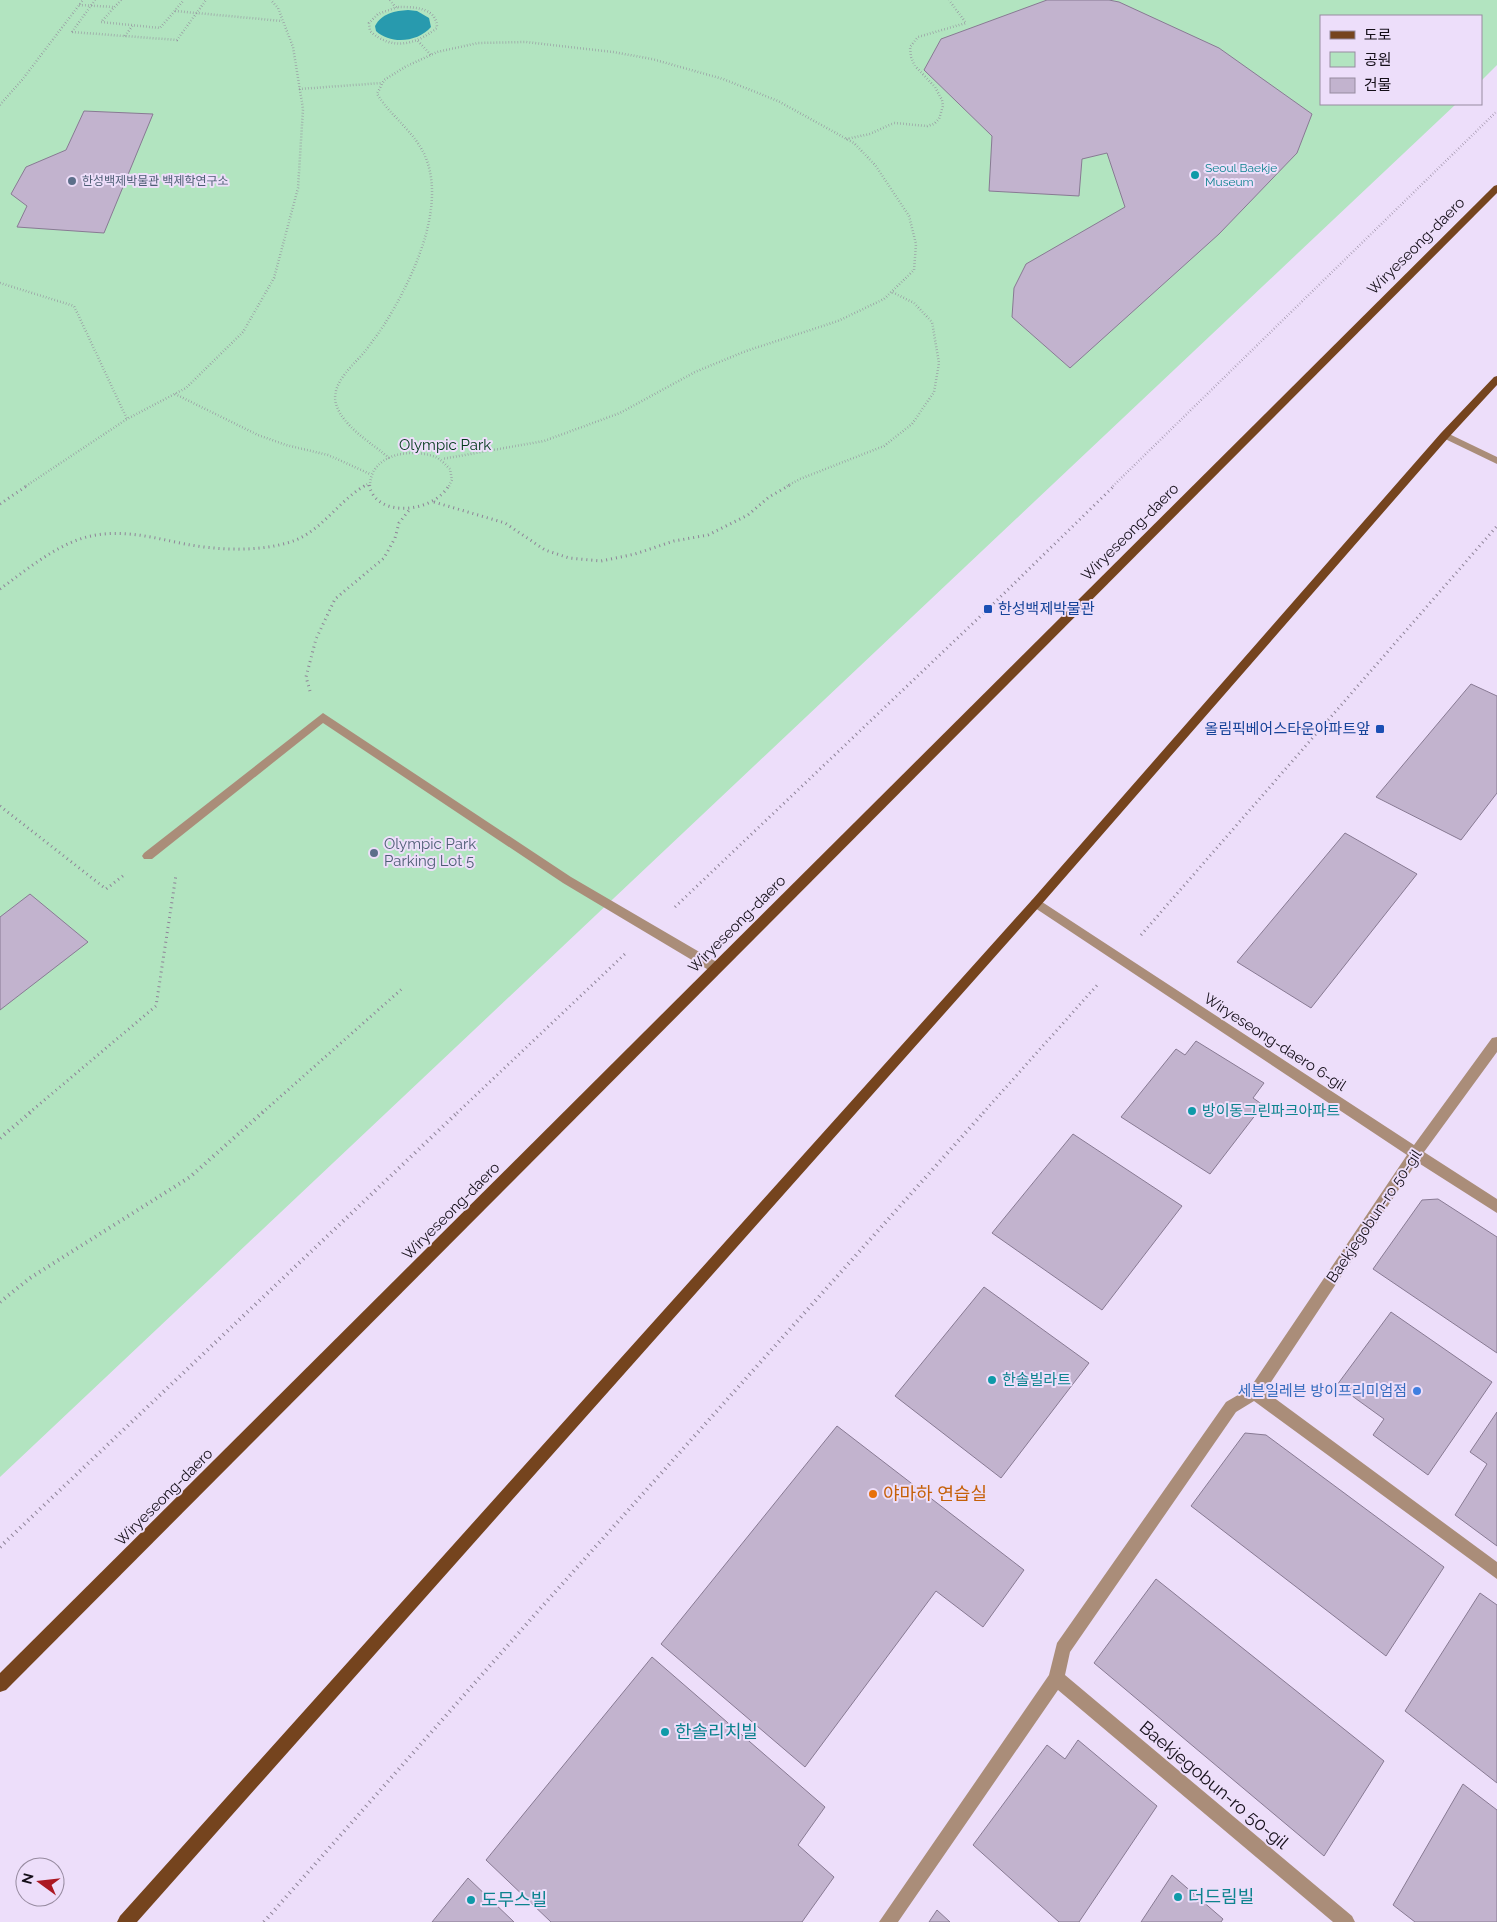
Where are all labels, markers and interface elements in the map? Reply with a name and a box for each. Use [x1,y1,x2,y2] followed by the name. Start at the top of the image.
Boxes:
[1320,15,1482,105] legend
[1364,26,1392,44] text: 도로
[1364,51,1392,69] text: 공원
[1364,76,1392,94] text: 건물
[1205,161,1277,189] place label: Seoul Baekje Museum
[1189,169,1201,181] marker: Seoul Baekje Museum
[82,174,229,188] place label: 한성백제박물관 백제학연구소
[66,175,78,187] marker: 한성백제박물관 백제학연구소
[1364,193,1469,298] street label: Wiryeseong-daero
[399,436,491,454] park label: Olympic Park
[1078,479,1183,584] street label: Wiryeseong-daero
[998,600,1095,618] place label: 한성백제박물관
[982,603,994,615] marker: 한성백제박물관
[1204,720,1370,738] place label: 올림픽베어스타운아파트앞
[1374,723,1386,735] marker: 올림픽베어스타운아파트앞
[384,835,476,870] place label: Olympic Park Parking Lot 5
[368,847,380,859] marker: Olympic Park Parking Lot 5
[685,871,790,976] street label: Wiryeseong-daero
[1200,989,1350,1095] street label: Wiryeseong-daero 6-gil
[1202,1102,1340,1120] place label: 방이동그린파크아파트
[1186,1105,1198,1117] marker: 방이동그린파크아파트
[1323,1145,1426,1286] street label: Baekjegobun-ro 50-gil
[399,1158,504,1263] street label: Wiryeseong-daero
[1002,1371,1071,1389] place label: 한솔빌라트
[986,1374,998,1386] marker: 한솔빌라트
[1238,1382,1407,1400] place label: 세븐일레븐 방이프리미엄점
[1411,1385,1423,1397] marker: 세븐일레븐 방이프리미엄점
[112,1444,217,1549] street label: Wiryeseong-daero
[883,1483,987,1504] place label: 야마하 연습실
[867,1488,879,1500] marker: 야마하 연습실
[1136,1716,1293,1853] street label: Baekjegobun-ro 50-gil
[675,1721,758,1742] place label: 한솔리치빌
[659,1726,671,1738] marker: 한솔리치빌
[15,1857,65,1907] north arrow
[18,1871,37,1886] text: N
[1188,1886,1254,1907] place label: 더드림빌
[481,1889,547,1910] place label: 도무스빌
[1172,1891,1184,1903] marker: 더드림빌
[465,1894,477,1906] marker: 도무스빌

